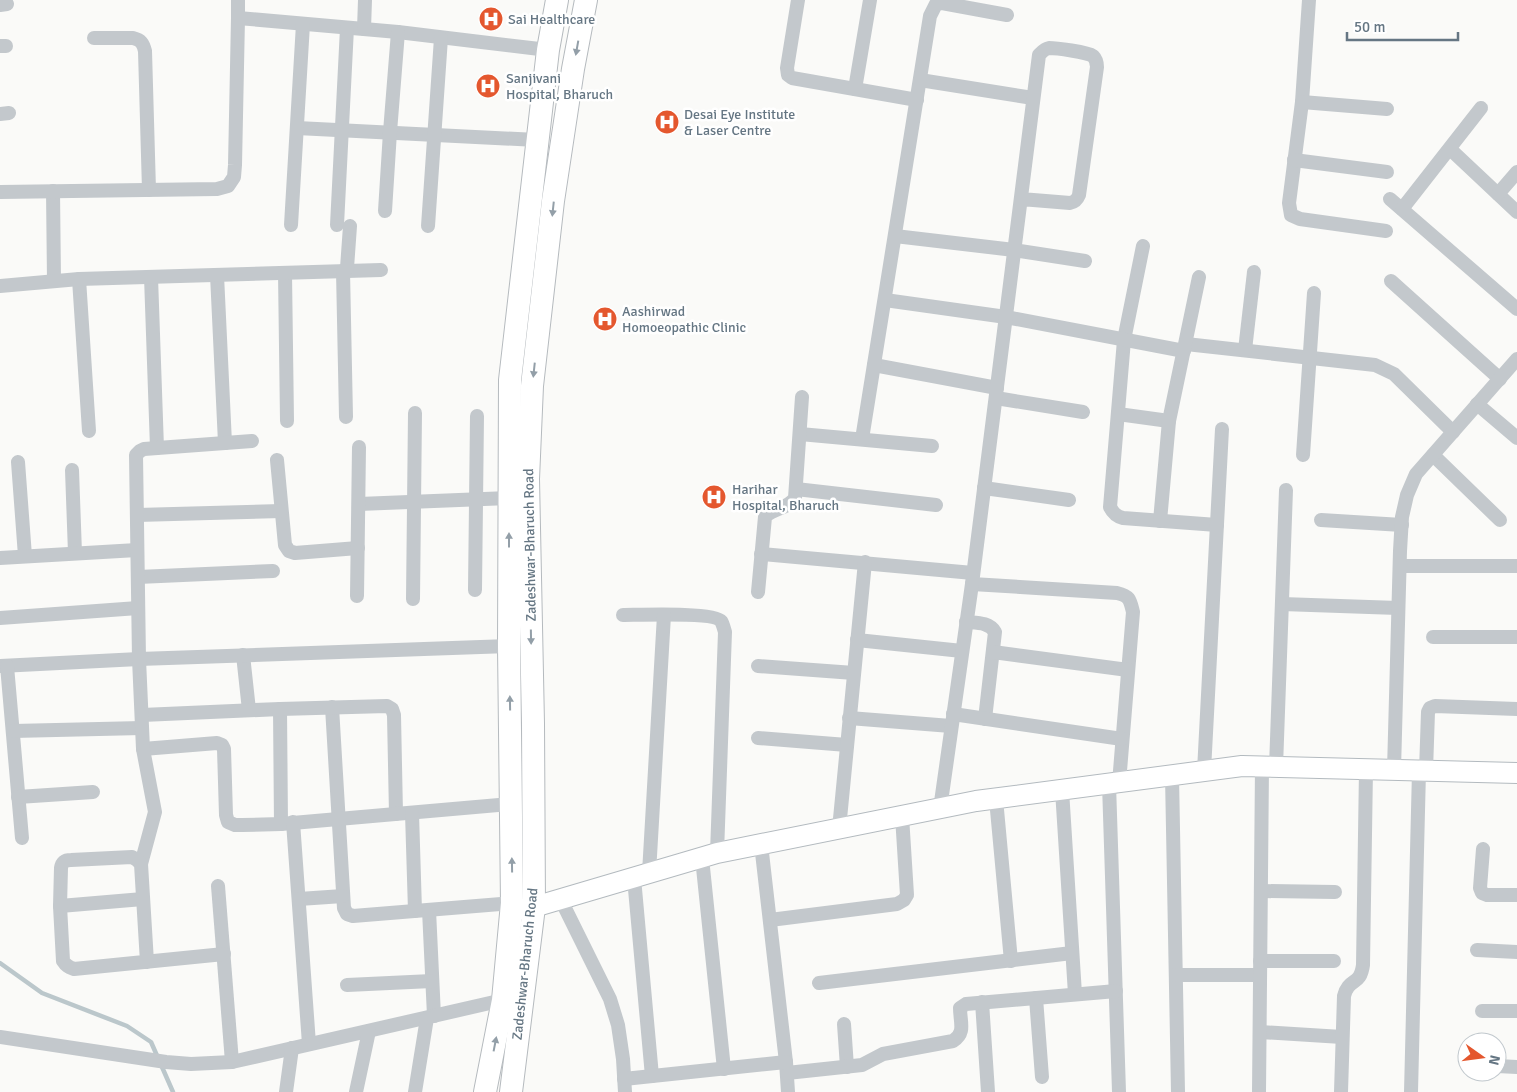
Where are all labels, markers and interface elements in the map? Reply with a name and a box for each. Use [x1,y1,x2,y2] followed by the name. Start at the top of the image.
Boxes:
[478,6,504,32] hospital icon: Sai Healthcare
[1347,10,1458,42] scale bar
[508,11,595,28] place label: Sai Healthcare
[1354,18,1385,36] text: 50 m
[573,40,581,56] one-way arrow
[506,70,613,103] place label: Sanjivani Hospital, Bharuch
[475,73,501,99] hospital icon: Sanjivani Hospital, Bharuch
[684,106,795,139] place label: Desai Eye Institute & Laser Centre
[654,109,680,135] hospital icon: Desai Eye Institute & Laser Centre
[549,201,557,217] one-way arrow
[622,303,747,336] place label: Aashirwad Homoeopathic Clinic
[592,306,618,332] hospital icon: Aashirwad Homoeopathic Clinic
[530,362,538,378] one-way arrow
[520,468,540,622] street label: Zadeshwar-Bharuch Road
[732,481,839,514] place label: Harihar Hospital, Bharuch
[701,484,727,510] hospital icon: Harihar Hospital, Bharuch
[505,532,513,548] one-way arrow
[527,630,535,646] one-way arrow
[506,695,514,711] one-way arrow
[508,857,516,873] one-way arrow
[509,887,541,1041] street label: Zadeshwar-Bharuch Road
[1457,1032,1507,1082] north arrow
[491,1036,499,1052] one-way arrow
[1485,1053,1504,1067] text: N

